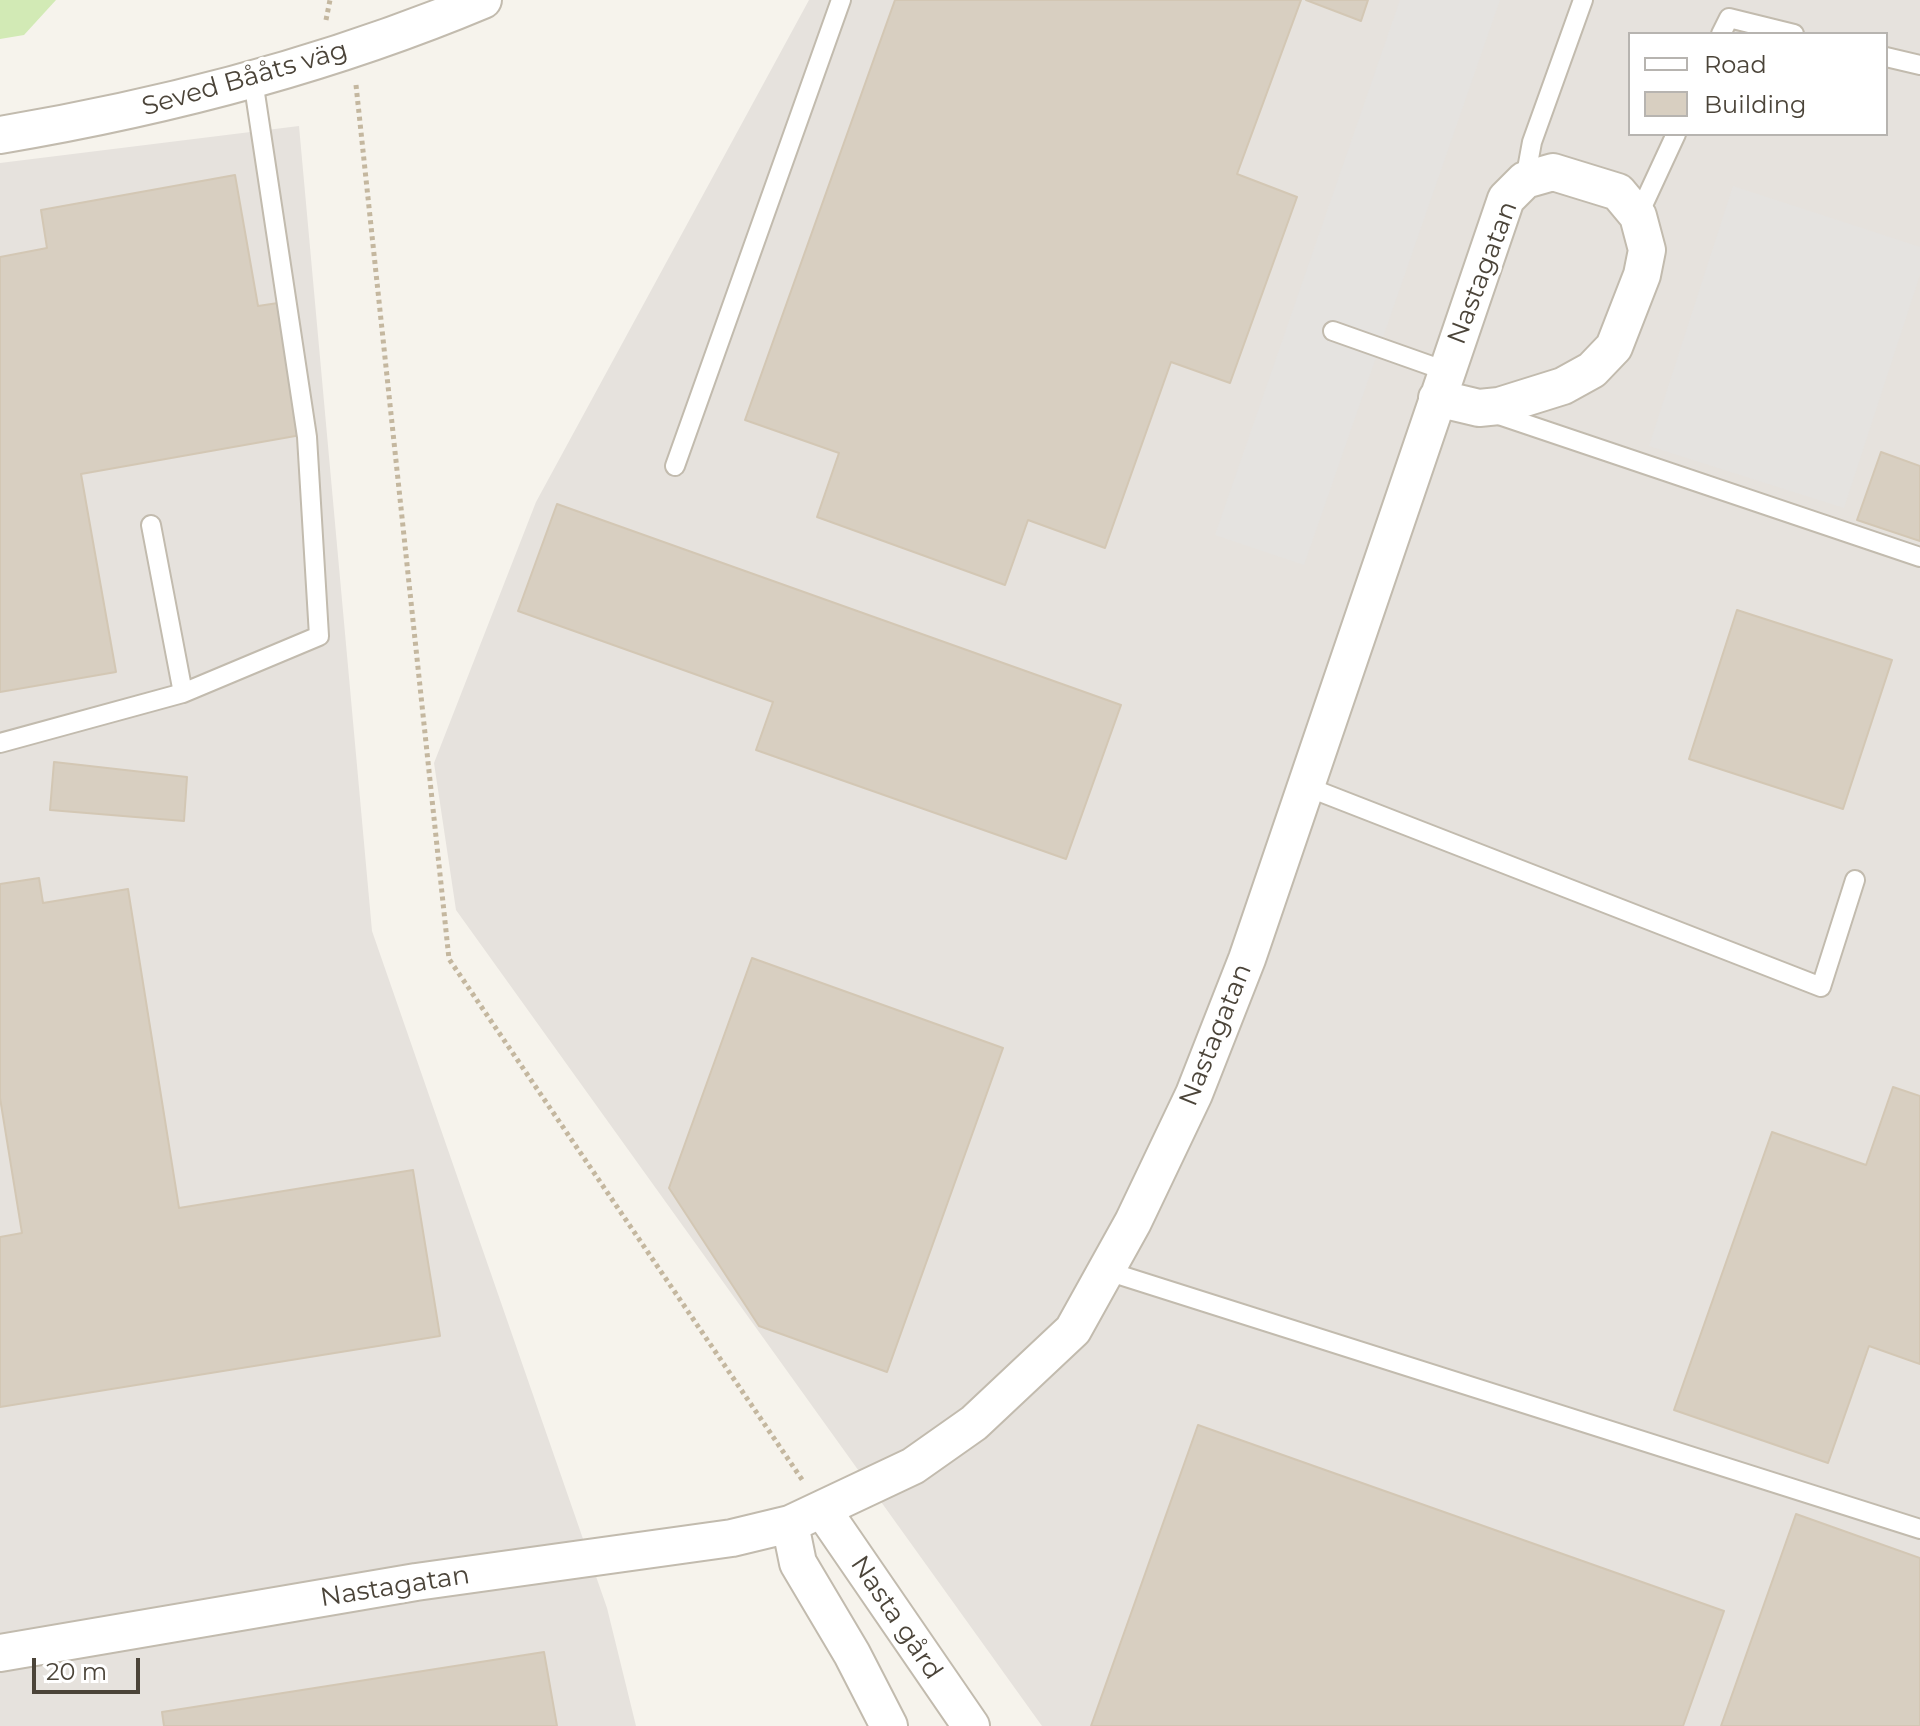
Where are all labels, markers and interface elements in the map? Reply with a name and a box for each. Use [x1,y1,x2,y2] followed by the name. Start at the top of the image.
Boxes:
[1628,32,1888,136] legend
[139,35,351,123] street label: Seved Bååts väg
[1704,50,1767,79] text: Road
[1704,90,1807,119] text: Building
[1441,197,1525,349] street label: Nastagatan
[1173,959,1259,1111] street label: Nastagatan
[843,1550,949,1686] street label: Nasta gård
[318,1560,472,1614] street label: Nastagatan
[36,1642,144,1692] scale bar
[46,1657,107,1686] text: 20 m

